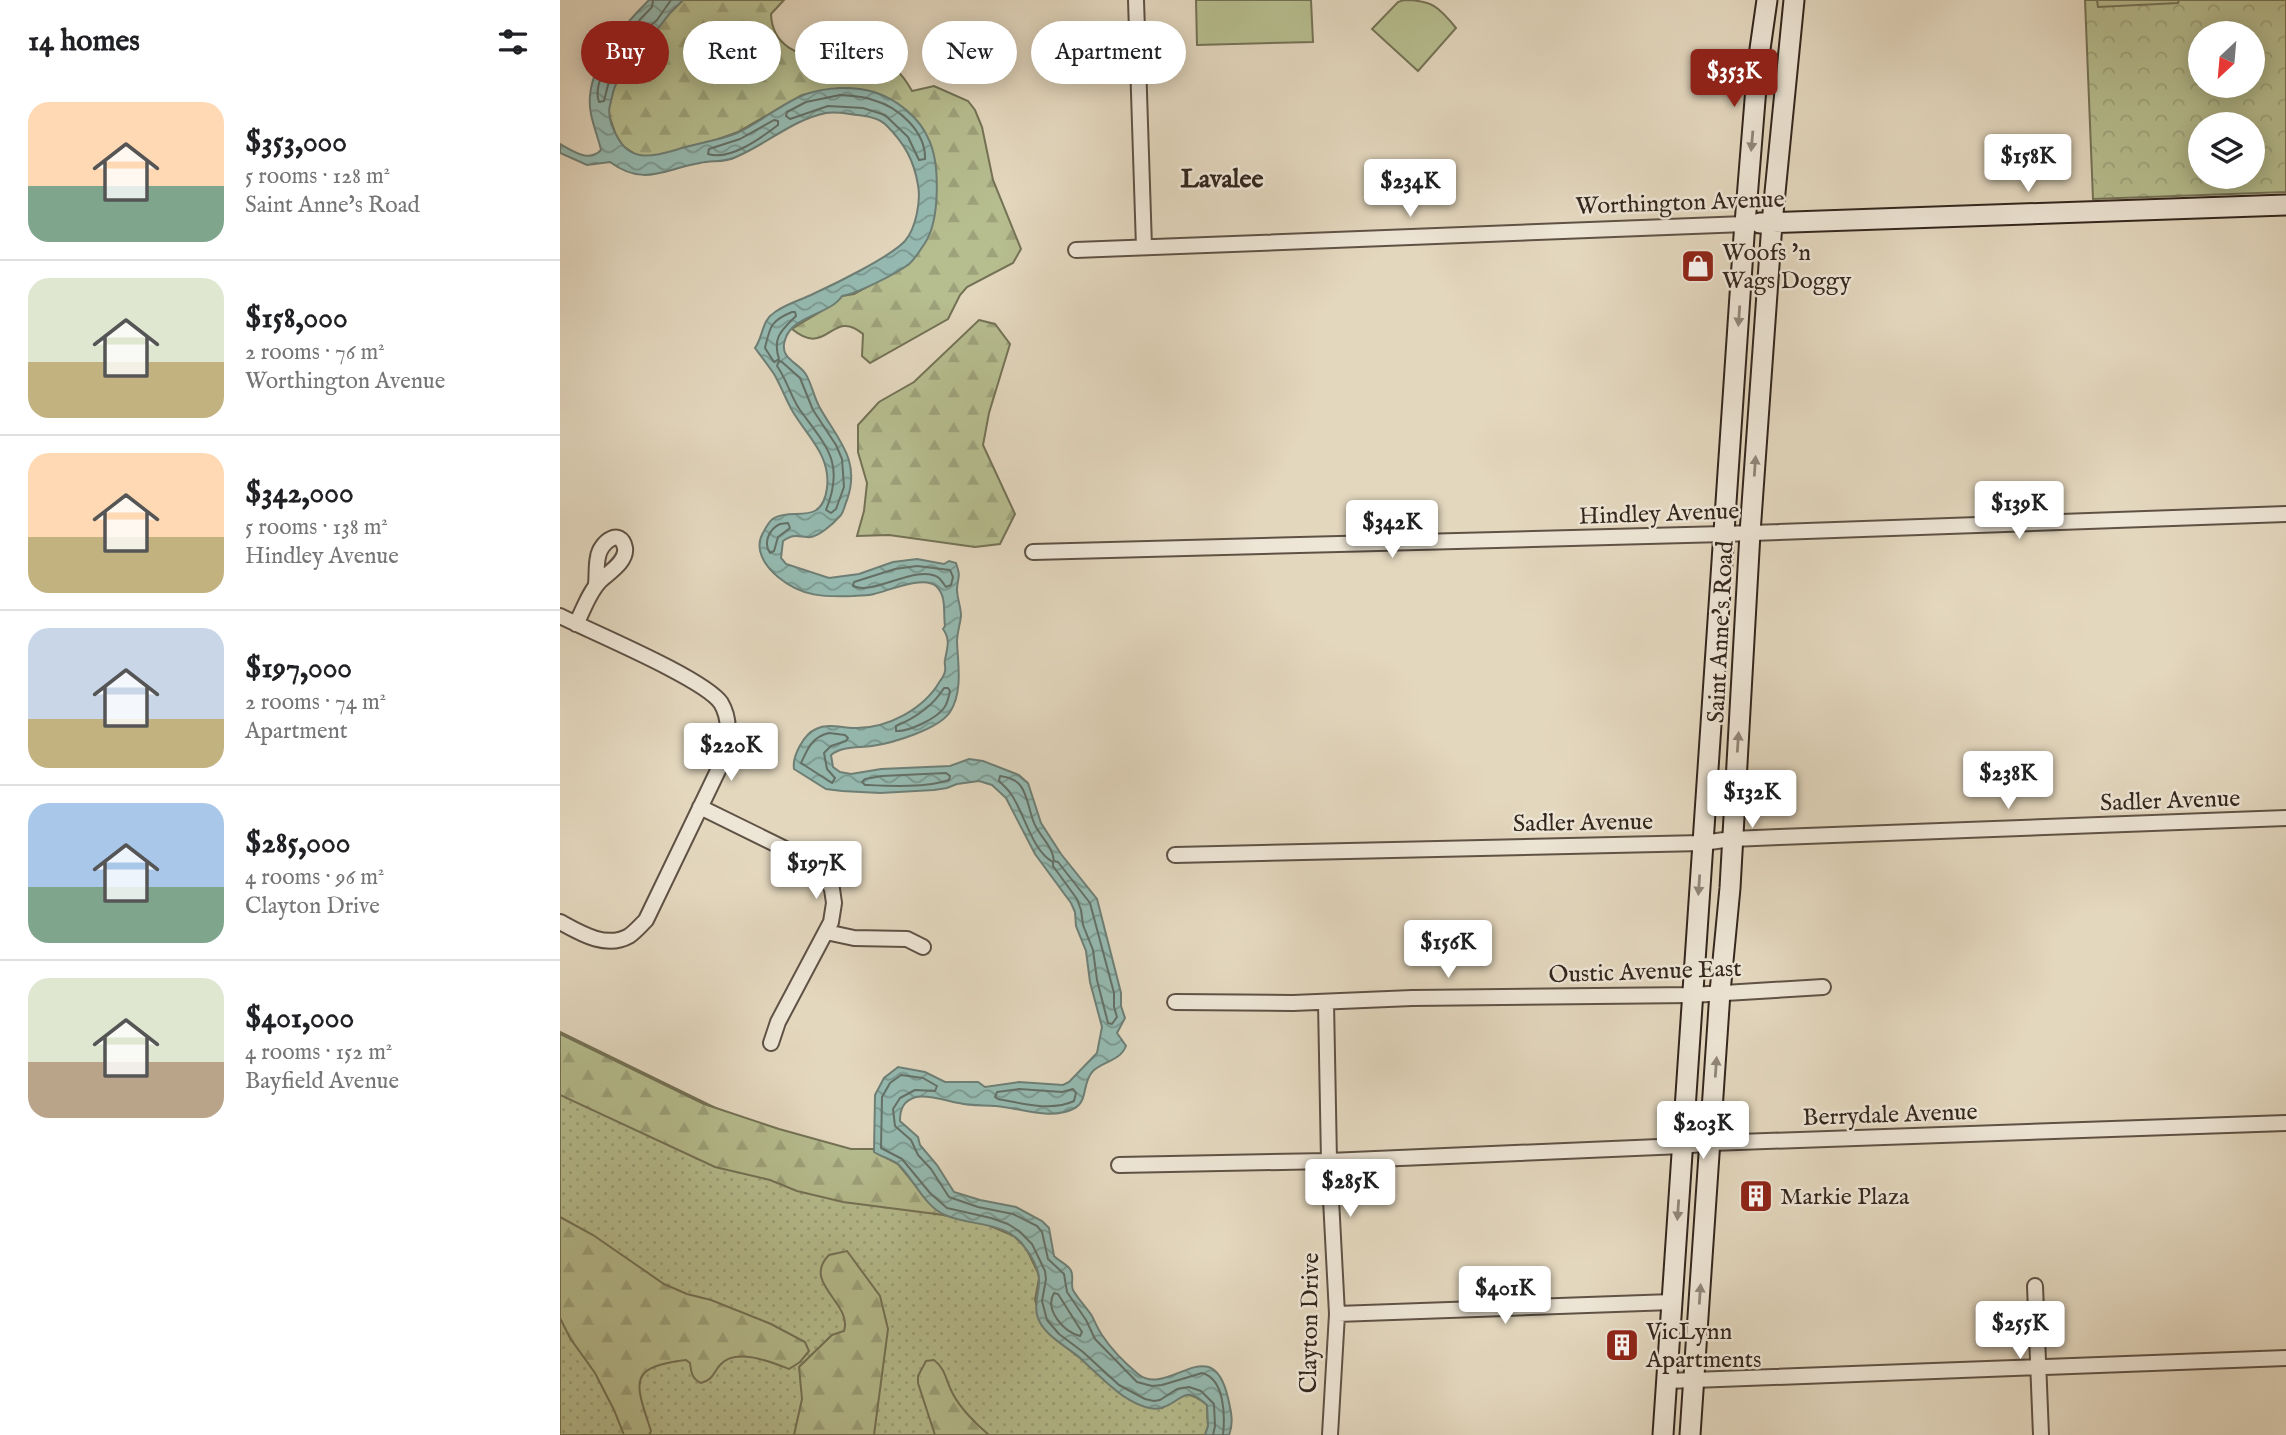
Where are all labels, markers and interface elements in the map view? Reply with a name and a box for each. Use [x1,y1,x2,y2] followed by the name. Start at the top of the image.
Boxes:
[581,21,669,84] chip: Buy
[683,21,781,84] chip: Rent
[795,21,908,84] chip: Filters
[922,21,1017,84] chip: New
[1031,21,1186,84] chip: Apartment
[2188,21,2264,98] north arrow
[2188,21,2265,189] map controls
[28,23,140,61] text: 14 homes
[494,23,532,61] icon: filters
[1685,50,1783,109] pin: $353K
[1707,57,1761,86] text: $353K
[2188,112,2265,189] button: layers
[245,124,347,162] text: $353,000
[84,130,168,214] icon: home
[1746,130,1757,152] one-way arrow
[1979,134,2077,194] pin: $158K
[2000,142,2056,171] text: $158K
[1361,160,1459,219] pin: $234K
[245,162,390,191] text: 5 rooms · 128 m²
[1181,163,1264,196] district label: Lavalee
[1380,167,1440,196] text: $234K
[1575,184,1785,223] street label: Worthington Avenue
[245,191,420,220] text: Saint Anne's Road
[1722,238,1851,297] place label: Woofs 'n Wags Doggy
[1679,247,1717,285] shop icon: Woofs 'n Wags Doggy
[245,300,348,338] text: $158,000
[1733,305,1744,327] one-way arrow
[84,306,168,390] icon: home
[245,338,385,367] text: 2 rooms · 76 m²
[245,367,445,396] text: Worthington Avenue
[1750,455,1761,477] one-way arrow
[245,475,354,513] text: $342,000
[84,481,168,565] icon: home
[1970,482,2068,541] pin: $139K
[1991,489,2047,518] text: $139K
[1578,496,1740,533] street label: Hindley Avenue
[1343,500,1441,560] pin: $342K
[1362,508,1422,537] text: $342K
[245,513,388,542] text: 5 rooms · 138 m²
[1701,540,1742,724] street label: Saint Anne's Road
[245,542,399,571] text: Hindley Avenue
[245,650,352,688] text: $197,000
[84,656,168,740] icon: home
[245,688,386,717] text: 2 rooms · 74 m²
[245,717,348,746] text: Apartment
[682,724,780,783] pin: $220K
[700,731,762,760] text: $220K
[1732,731,1743,753] one-way arrow
[1959,752,2057,811] pin: $238K
[1979,759,2037,788] text: $238K
[1703,770,1801,830] pin: $132K
[1723,778,1781,807] text: $132K
[2099,784,2241,819] street label: Sadler Avenue
[1513,807,1653,840] street label: Sadler Avenue
[245,825,351,863] text: $285,000
[84,831,168,915] icon: home
[767,842,865,901] pin: $197K
[787,849,845,878] text: $197K
[245,863,384,892] text: 4 rooms · 96 m²
[1694,875,1705,897] one-way arrow
[245,892,380,921] text: Clayton Drive
[1399,920,1497,980] pin: $156K
[1420,928,1476,957] text: $156K
[1548,954,1742,991] street label: Oustic Avenue East
[245,1000,354,1038] text: $401,000
[84,1006,168,1090] icon: home
[245,1038,392,1067] text: 4 rooms · 152 m²
[1710,1055,1721,1077] one-way arrow
[245,1067,399,1096] text: Bayfield Avenue
[1802,1097,1978,1134] street label: Berrydale Avenue
[1654,1102,1752,1161] pin: $203K
[1673,1109,1733,1138] text: $203K
[1301,1160,1399,1219] pin: $285K
[1321,1167,1379,1196] text: $285K
[1737,1177,1775,1215] building icon: Markie Plaza
[1780,1182,1910,1213] place label: Markie Plaza
[1672,1199,1683,1221] one-way arrow
[1294,1252,1327,1394] street label: Clayton Drive
[1456,1266,1554,1326] pin: $401K
[1475,1274,1535,1303] text: $401K
[1694,1282,1705,1304] one-way arrow
[1971,1302,2069,1361] pin: $255K
[1992,1309,2048,1338] text: $255K
[1645,1317,1762,1376] place label: VicLynn Apartments
[1603,1326,1641,1364] building icon: VicLynn Apartments

